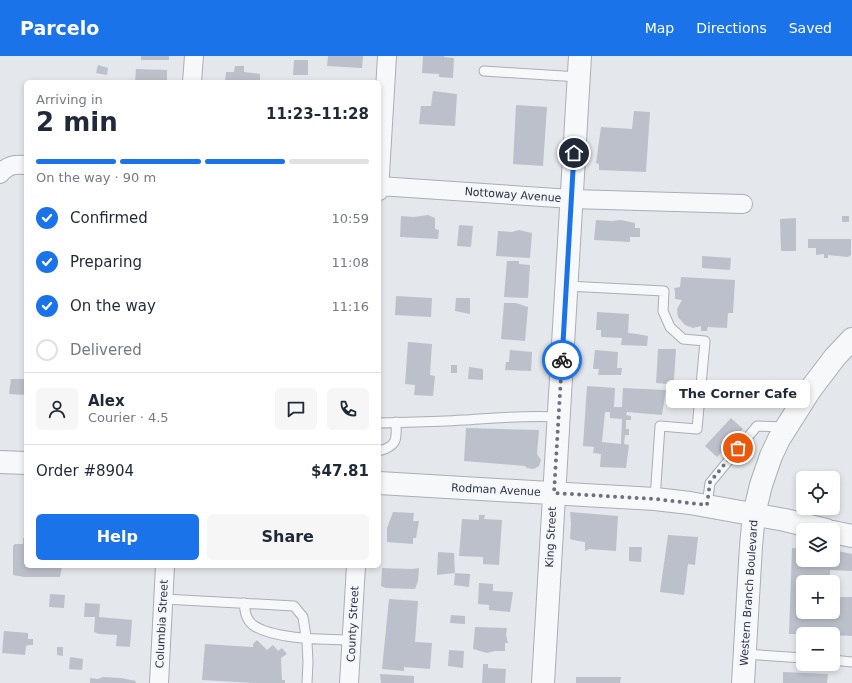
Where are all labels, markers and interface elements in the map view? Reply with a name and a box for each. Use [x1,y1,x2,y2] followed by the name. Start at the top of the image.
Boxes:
[20,17,99,39] text: Parcelo
[645,20,674,36] text: Map
[696,20,767,36] text: Directions
[789,20,832,36] text: Saved
[36,92,103,107] text: Arriving in
[266,105,369,123] text: 11:23–11:28
[36,107,118,137] text: 2 min
[557,136,591,170] pin
[563,142,585,164] icon: home
[36,170,156,185] text: On the way · 90 m
[464,185,562,205] street label: Nottoway Avenue
[36,207,58,229] icon: check
[70,209,148,227] text: Confirmed
[332,211,369,226] text: 10:59
[36,251,58,273] icon: check
[70,253,142,271] text: Preparing
[332,255,369,270] text: 11:08
[36,295,58,317] icon: check
[70,297,156,315] text: On the way
[332,299,369,314] text: 11:16
[542,340,582,380] courier
[70,341,142,359] text: Delivered
[551,349,573,371] icon: bike
[666,380,810,408] callout: The Corner Cafe
[679,386,797,401] text: The Corner Cafe
[36,388,78,430] button: person
[275,388,317,430] button: chat
[327,388,369,430] button: phone
[88,392,125,410] text: Alex
[88,410,169,425] text: Courier · 4.5
[721,431,755,465] pin
[727,437,749,459] icon: bag
[36,462,134,480] text: Order #8904
[311,462,369,480] text: $47.81
[796,471,840,671] map controls
[796,471,840,515] button: locate
[451,481,541,499] street label: Rodman Avenue
[543,505,559,568] street label: King Street
[36,514,199,560] button: Help
[207,514,369,560] button: Share
[737,519,761,667] street label: Western Branch Boulevard
[796,523,840,567] button: layers
[796,575,840,619] button: +
[153,579,171,669] street label: Columbia Street
[345,585,362,662] street label: County Street
[796,627,840,671] button: −

